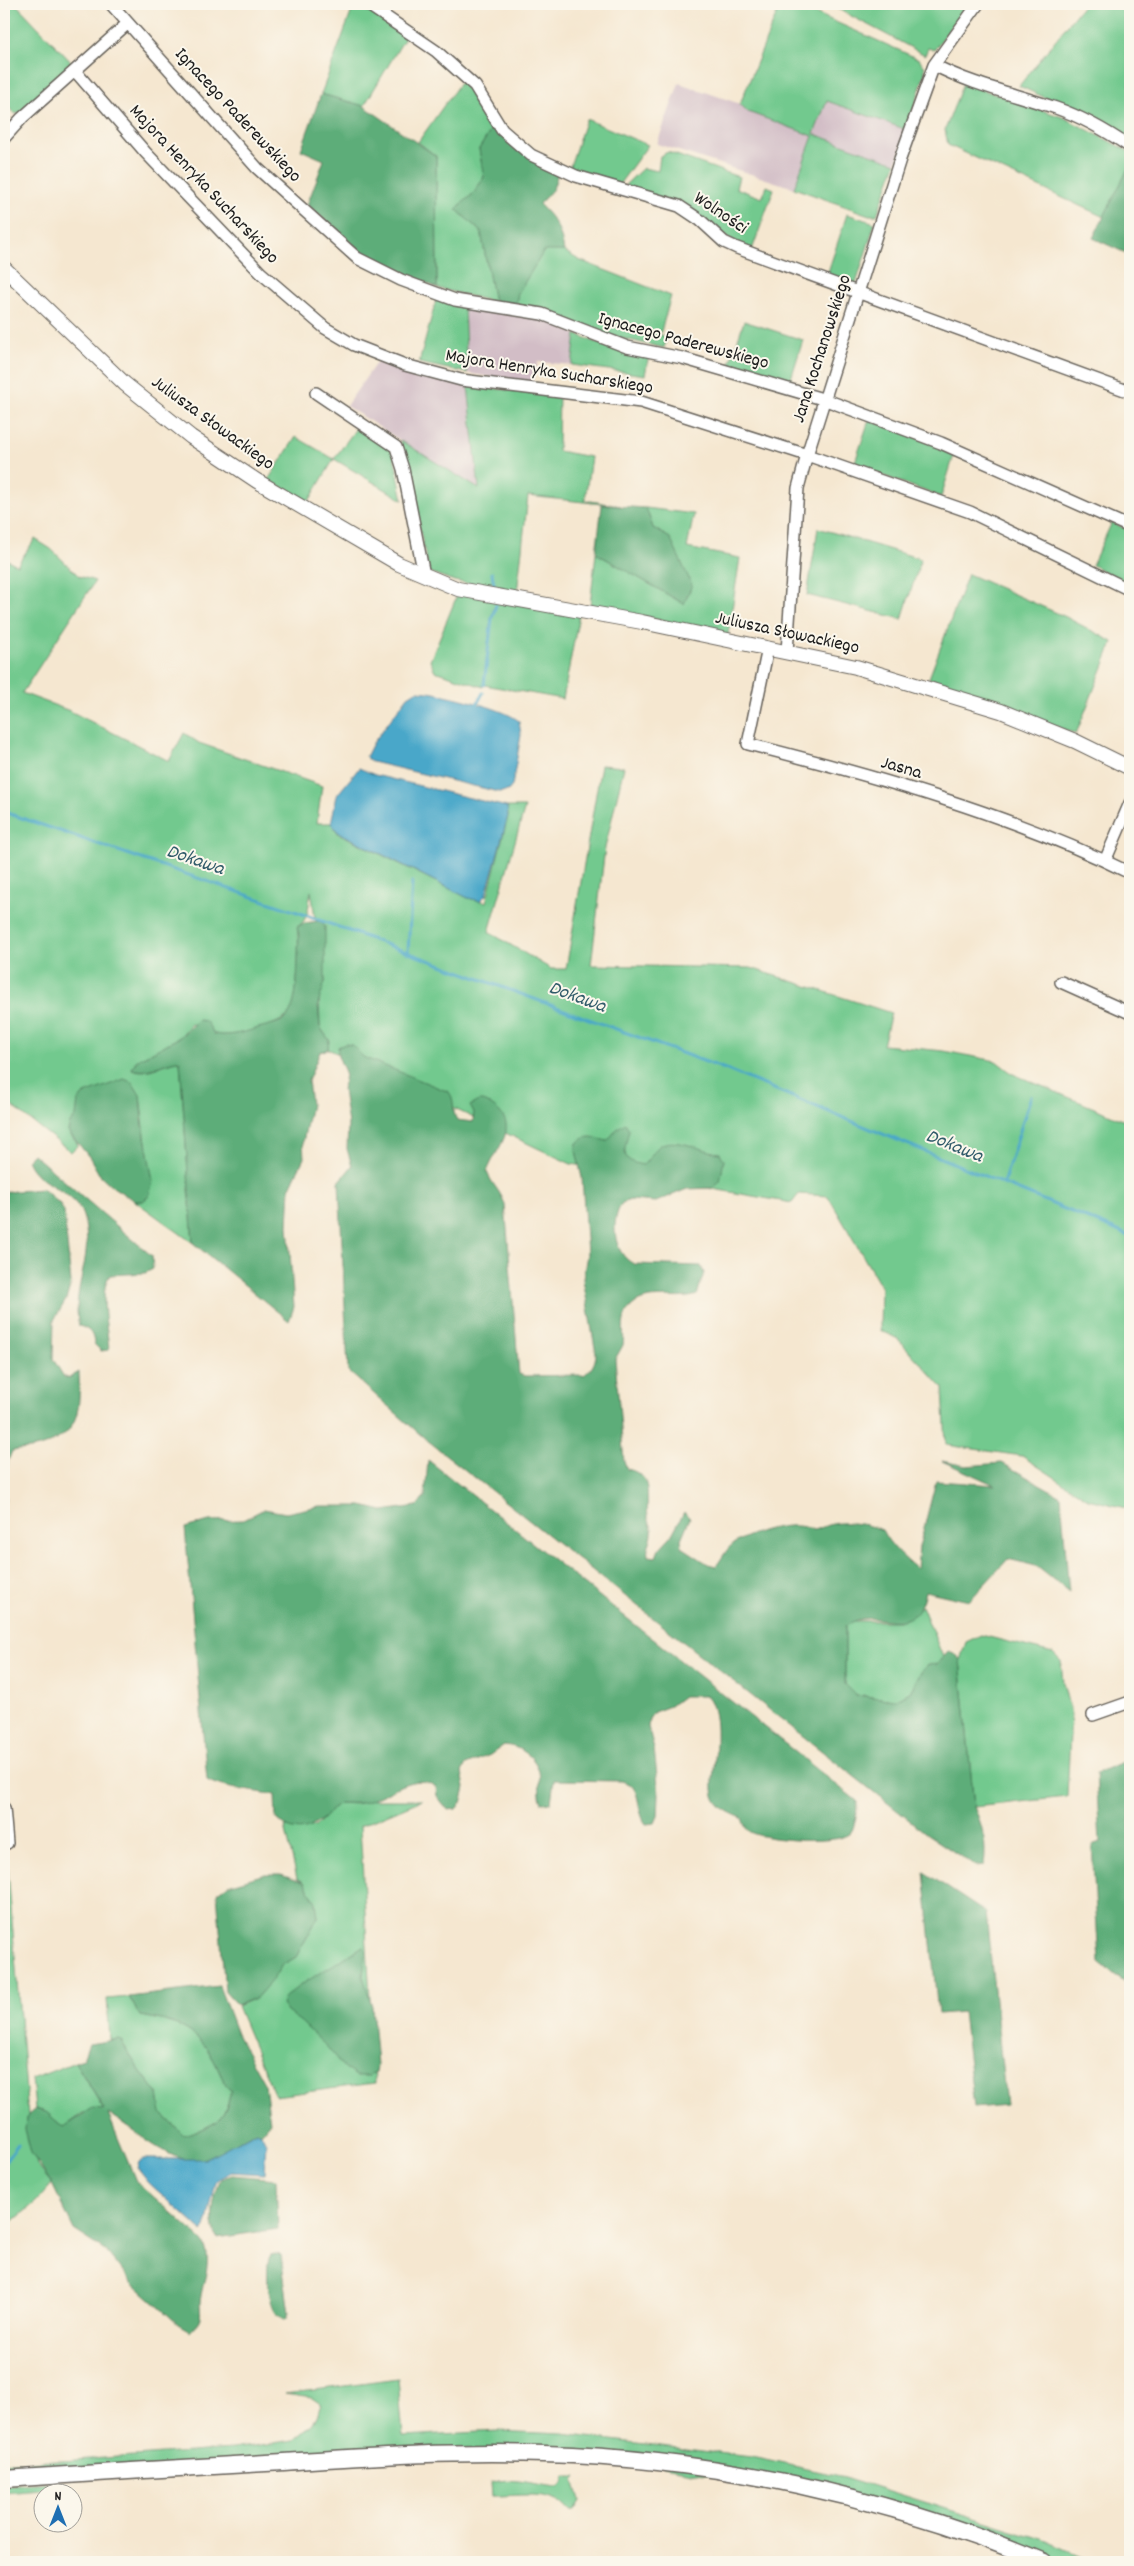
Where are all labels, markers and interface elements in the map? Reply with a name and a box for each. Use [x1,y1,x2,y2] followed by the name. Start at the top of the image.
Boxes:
[167,42,307,190] street label: Ignacego Paderewskiego
[122,99,284,271] street label: Majora Henryka Sucharskiego
[687,186,753,242] street label: Wolności
[786,271,860,427] street label: Jana Kochanowskiego
[595,306,771,378] street label: Ignacego Paderewskiego
[443,343,655,403] street label: Majora Henryka Sucharskiego
[145,370,279,478] street label: Juliusza Słowackiego
[712,606,862,662] street label: Juliusza Słowackiego
[877,750,926,788] street label: Jasna
[163,838,229,884] water label: Dokawa
[544,975,611,1022] water label: Dokawa
[921,1123,988,1172] water label: Dokawa
[32,2484,82,2534] north arrow
[55,2487,62,2507] text: N

